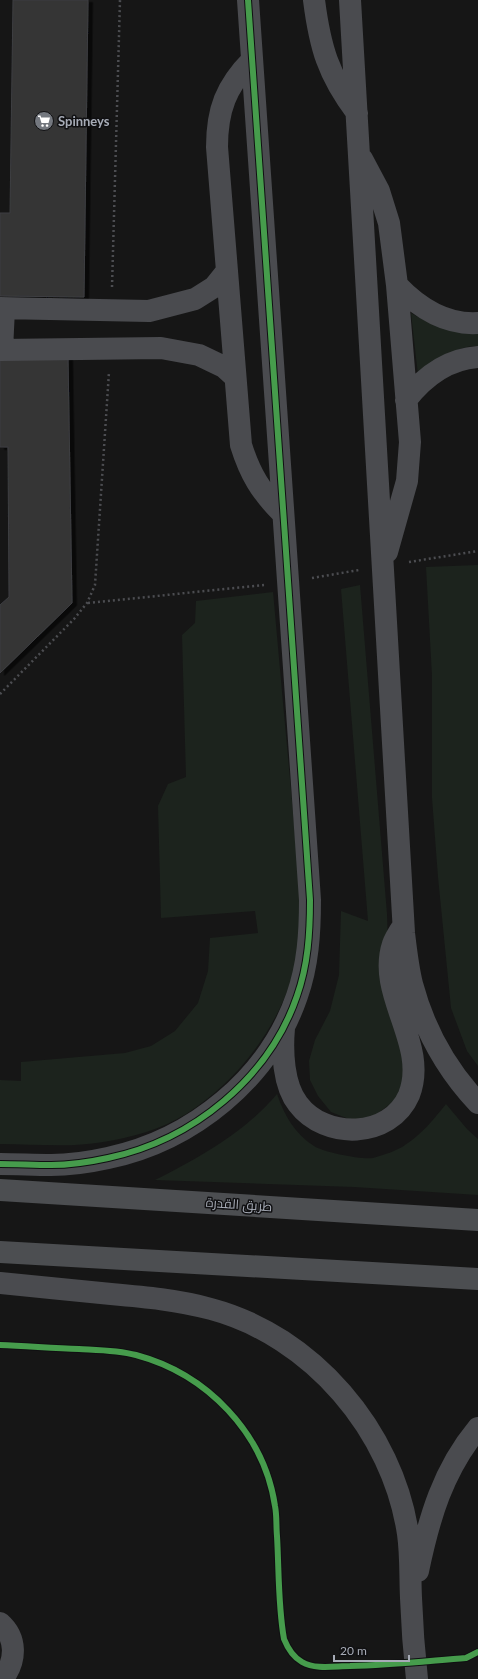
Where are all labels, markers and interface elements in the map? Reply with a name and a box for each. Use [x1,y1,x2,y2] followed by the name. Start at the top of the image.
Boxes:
[33,110,55,132] supermarket icon: Spinneys
[58,113,110,129] place label: Spinneys
[205,1194,273,1214] street label: طريق القدرة
[334,1637,409,1663] scale bar
[340,1643,367,1658] text: 20 m

